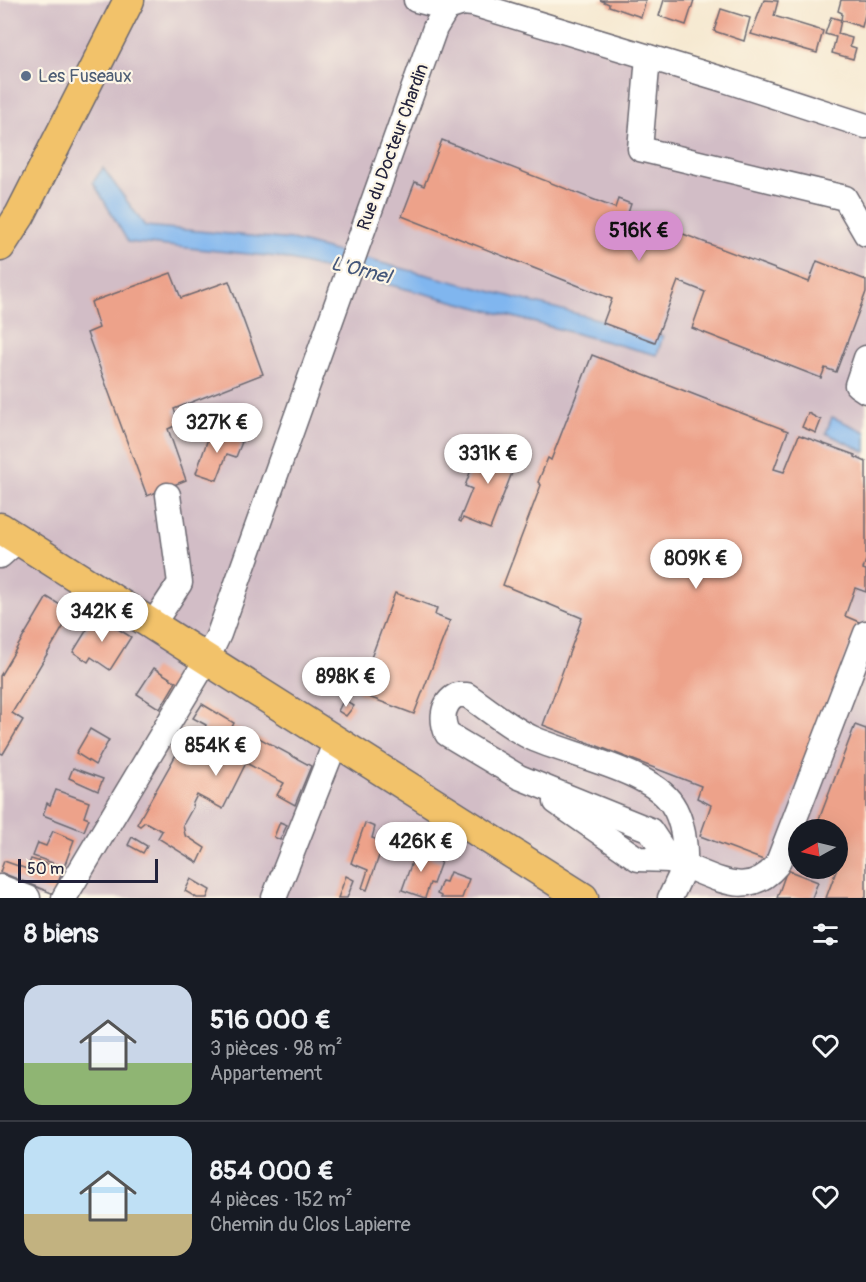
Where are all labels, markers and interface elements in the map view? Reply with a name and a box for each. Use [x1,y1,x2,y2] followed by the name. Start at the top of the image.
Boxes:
[352,61,434,233] street label: Rue du Docteur Chardin
[38,65,132,88] place label: Les Fuseaux
[19,69,33,83] marker: Les Fuseaux
[590,211,688,262] pin: 516K €
[609,218,669,243] text: 516K €
[328,250,396,290] water label: L'Ornel
[168,403,266,454] pin: 327K €
[186,410,248,435] text: 327K €
[439,434,537,485] pin: 331K €
[458,441,518,466] text: 331K €
[647,539,745,590] pin: 809K €
[664,546,728,571] text: 809K €
[53,592,151,643] pin: 342K €
[70,599,134,624] text: 342K €
[297,657,395,708] pin: 898K €
[316,664,376,689] text: 898K €
[167,726,265,777] pin: 854K €
[185,733,247,758] text: 854K €
[788,819,848,879] north arrow
[788,819,848,879] map controls
[372,822,470,873] pin: 426K €
[389,829,453,854] text: 426K €
[18,856,158,884] scale bar
[27,859,64,879] text: 50 m
[24,918,98,950] text: 8 biens
[809,918,842,951] icon: filters
[210,1004,331,1036] text: 516 000 €
[72,1009,144,1081] icon: home
[809,1029,842,1062] icon: heart
[210,1036,343,1061] text: 3 pièces · 98 m²
[210,1061,322,1086] text: Appartement
[210,1155,334,1187] text: 854 000 €
[72,1160,144,1232] icon: home
[809,1180,842,1213] icon: heart
[210,1187,352,1212] text: 4 pièces · 152 m²
[210,1212,411,1237] text: Chemin du Clos Lapierre

